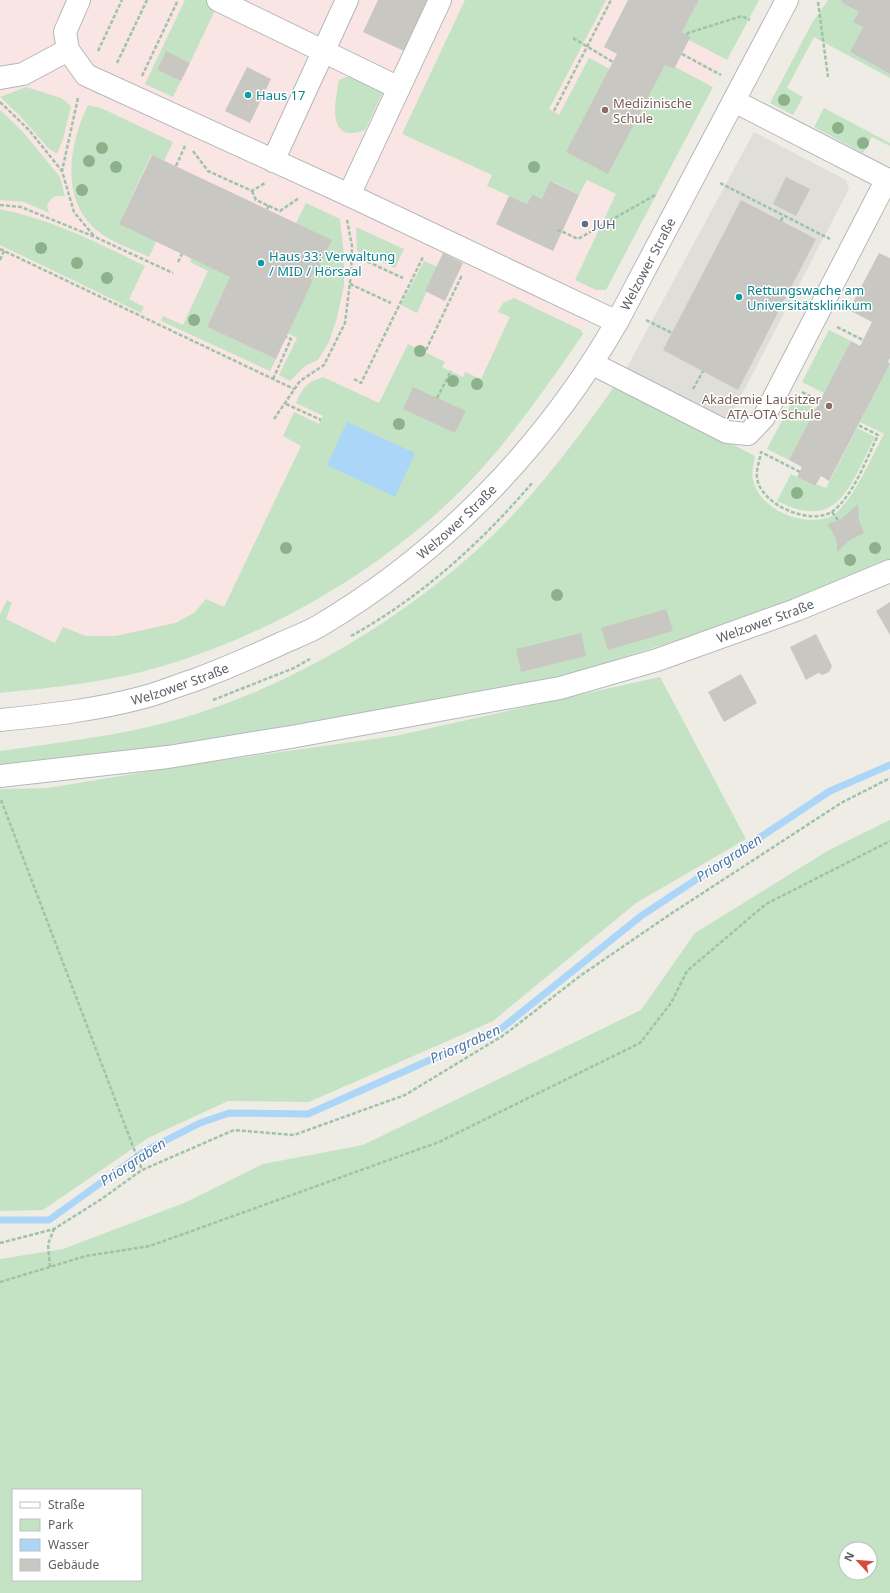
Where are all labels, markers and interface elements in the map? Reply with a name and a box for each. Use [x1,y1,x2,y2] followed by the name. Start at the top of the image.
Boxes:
[256,86,305,104] place label: Haus 17
[243,90,253,100] marker: Haus 17
[613,94,692,127] place label: Medizinische Schule
[600,105,610,115] marker: Medizinische Schule
[616,214,680,313] street label: Welzower Straße
[591,215,616,233] place label: JUH
[580,219,590,229] marker: JUH
[269,247,395,280] place label: Haus 33: Verwaltung / MID / Hörsaal
[256,258,266,268] marker: Haus 33: Verwaltung / MID / Hörsaal
[747,281,872,314] place label: Rettungswache am Universitätsklinikum
[734,292,744,302] marker: Rettungswache am Universitätsklinikum
[702,390,822,423] place label: Akademie Lausitzer ATA-OTA Schule
[824,401,834,411] marker: Akademie Lausitzer ATA-OTA Schule
[413,480,500,563] street label: Welzower Straße
[714,595,816,647] street label: Welzower Straße
[129,659,231,709] street label: Welzower Straße
[692,829,765,886] water label: Priorgraben
[427,1020,503,1067] water label: Priorgraben
[96,1133,169,1190] water label: Priorgraben
[12,1489,142,1581] legend
[48,1496,85,1513] text: Straße
[48,1516,74,1533] text: Park
[48,1536,89,1553] text: Wasser
[838,1541,878,1581] north arrow
[840,1549,857,1564] text: N
[48,1556,99,1573] text: Gebäude

